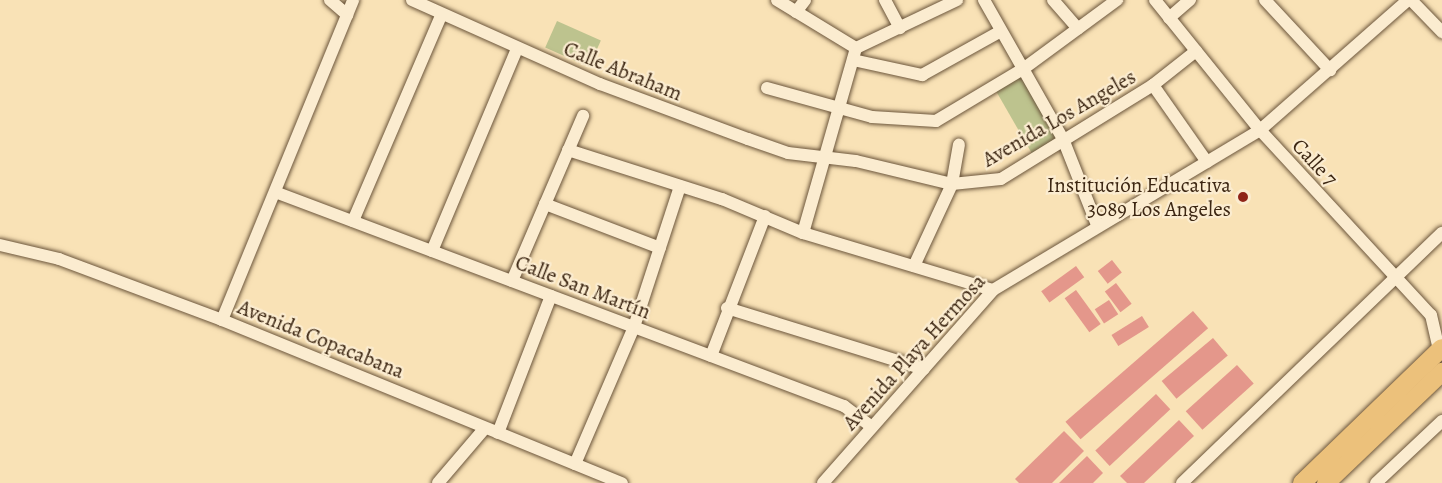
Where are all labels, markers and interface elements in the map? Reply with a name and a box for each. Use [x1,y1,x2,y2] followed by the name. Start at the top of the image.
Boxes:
[560,36,686,106] street label: Calle Abraham
[978,64,1140,172] street label: Avenida Los Angeles
[1287,133,1343,191] street label: Calle 7
[1047,172,1231,222] place label: Institución Educativa 3089 Los Angeles
[1236,190,1250,204] marker: Institución Educativa 3089 Los Angeles
[512,250,654,324] street label: Calle San Martín
[837,269,991,435] street label: Avenida Playa Hermosa
[234,294,408,384] street label: Avenida Copacabana

